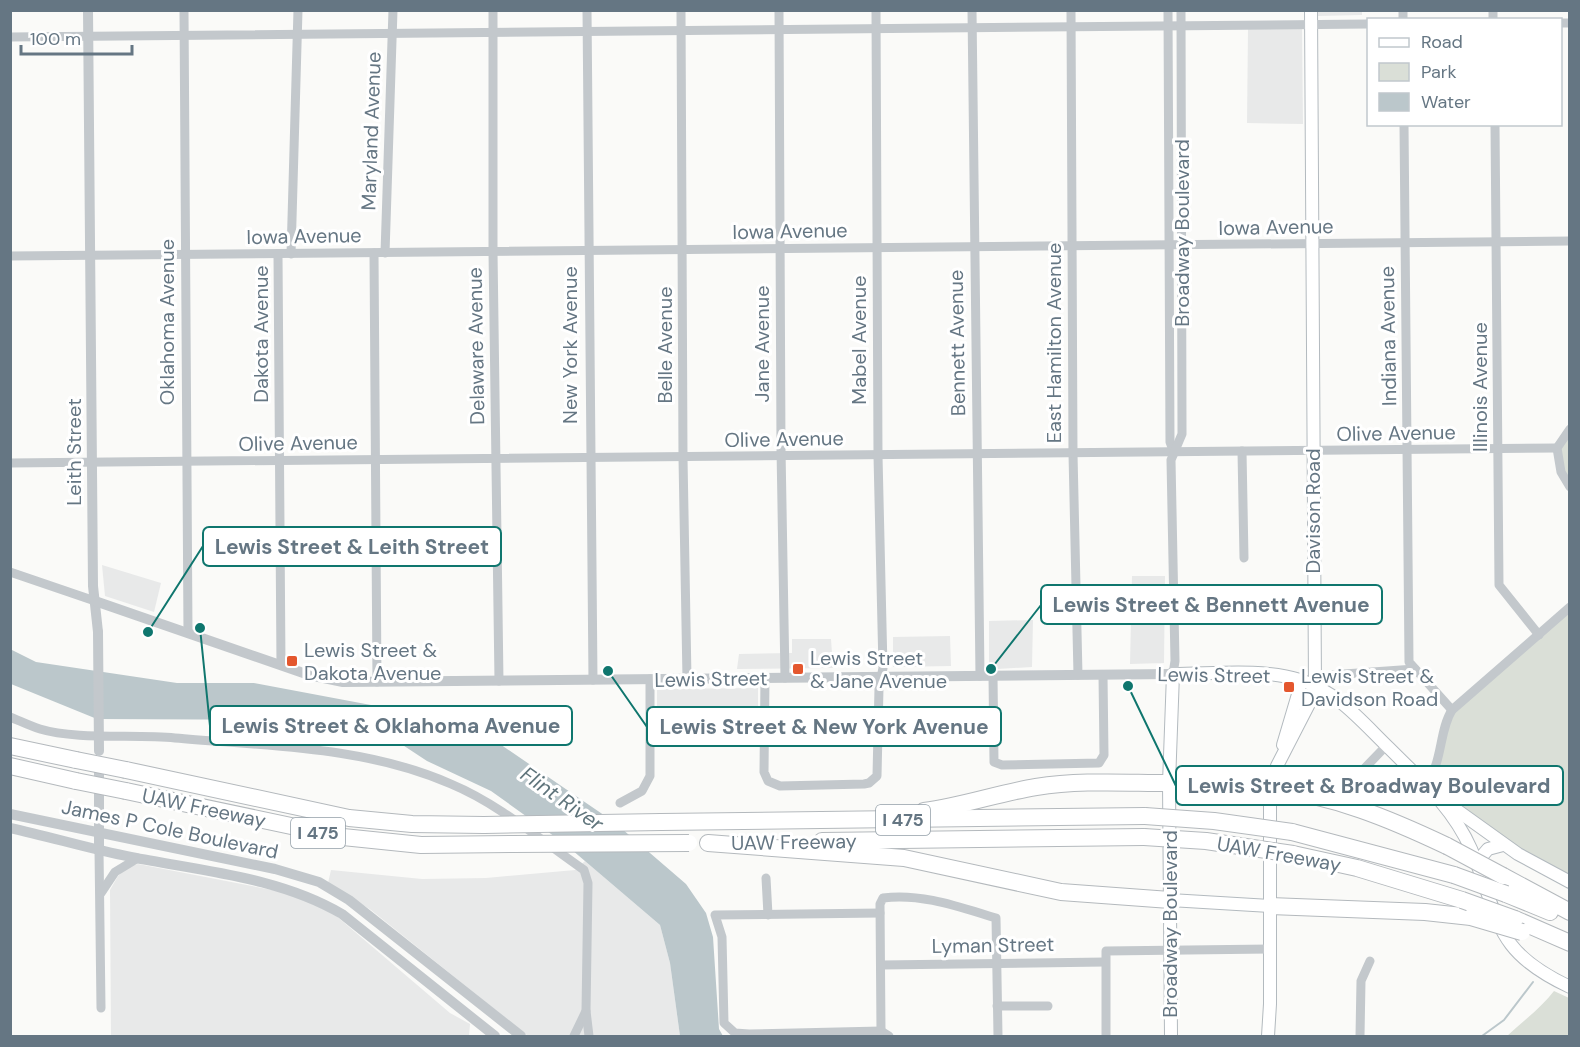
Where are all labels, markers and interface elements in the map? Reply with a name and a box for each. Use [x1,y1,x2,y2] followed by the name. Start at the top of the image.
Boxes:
[21,18,132,56] scale bar
[1367,18,1562,126] legend
[30,27,81,51] text: 100 m
[1421,30,1463,54] text: Road
[355,51,387,211] street label: Maryland Avenue
[1421,60,1457,84] text: Park
[1421,90,1471,114] text: Water
[1169,139,1195,327] street label: Broadway Boulevard
[1218,213,1334,241] street label: Iowa Avenue
[732,217,848,245] street label: Iowa Avenue
[246,222,362,250] street label: Iowa Avenue
[154,239,180,405] street label: Oklahoma Avenue
[1041,243,1067,443] street label: East Hamilton Avenue
[248,265,274,403] street label: Dakota Avenue
[557,266,583,424] street label: New York Avenue
[1374,266,1402,406] street label: Indiana Avenue
[462,267,490,425] street label: Delaware Avenue
[943,270,971,416] street label: Bennett Avenue
[846,275,872,405] street label: Mabel Avenue
[749,285,775,403] street label: Jane Avenue
[652,287,678,403] street label: Belle Avenue
[1467,322,1493,452] street label: Illinois Avenue
[61,398,87,506] street label: Leith Street
[1336,419,1456,447] street label: Olive Avenue
[724,425,844,453] street label: Olive Avenue
[238,429,358,457] street label: Olive Avenue
[1300,449,1326,573] street label: Davison Road
[203,527,501,566] callout: Lewis Street & Leith Street
[215,533,489,561] text: Lewis Street & Leith Street
[1041,585,1382,624] callout: Lewis Street & Bennett Avenue
[1052,591,1370,619] text: Lewis Street & Bennett Avenue
[304,637,441,686] place label: Lewis Street & Dakota Avenue
[810,645,947,694] place label: Lewis Street & Jane Avenue
[285,654,299,668] marker: Lewis Street & Dakota Avenue
[1157,661,1271,689] street label: Lewis Street
[791,662,805,676] marker: Lewis Street & Jane Avenue
[1301,663,1438,712] place label: Lewis Street & Davidson Road
[654,665,768,693] street label: Lewis Street
[1282,680,1296,694] marker: Lewis Street & Davidson Road
[210,706,572,745] callout: Lewis Street & Oklahoma Avenue
[647,707,1001,746] callout: Lewis Street & New York Avenue
[222,712,560,740] text: Lewis Street & Oklahoma Avenue
[659,713,989,741] text: Lewis Street & New York Avenue
[515,760,610,838] water label: Flint River
[1176,766,1563,805] callout: Lewis Street & Broadway Boulevard
[1188,772,1550,800] text: Lewis Street & Broadway Boulevard
[140,782,268,834] street label: UAW Freeway
[59,793,281,865] street label: James P Cole Boulevard
[876,805,930,835] road number: I 475
[291,818,345,848] road number: I 475
[731,828,857,856] street label: UAW Freeway
[1157,830,1183,1018] street label: Broadway Boulevard
[1215,830,1343,878] street label: UAW Freeway
[931,931,1055,959] street label: Lyman Street

